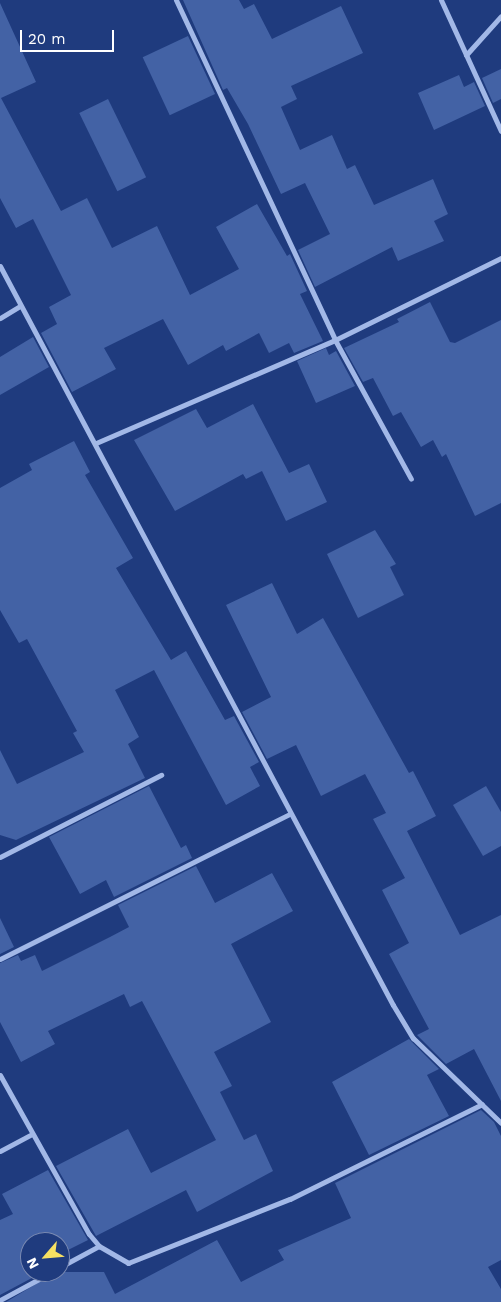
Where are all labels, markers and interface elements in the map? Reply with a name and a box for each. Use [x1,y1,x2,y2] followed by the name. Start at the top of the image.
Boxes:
[22,20,116,52] scale bar
[28,30,66,48] text: 20 m
[20,1232,70,1282] north arrow
[23,1255,42,1272] text: N

